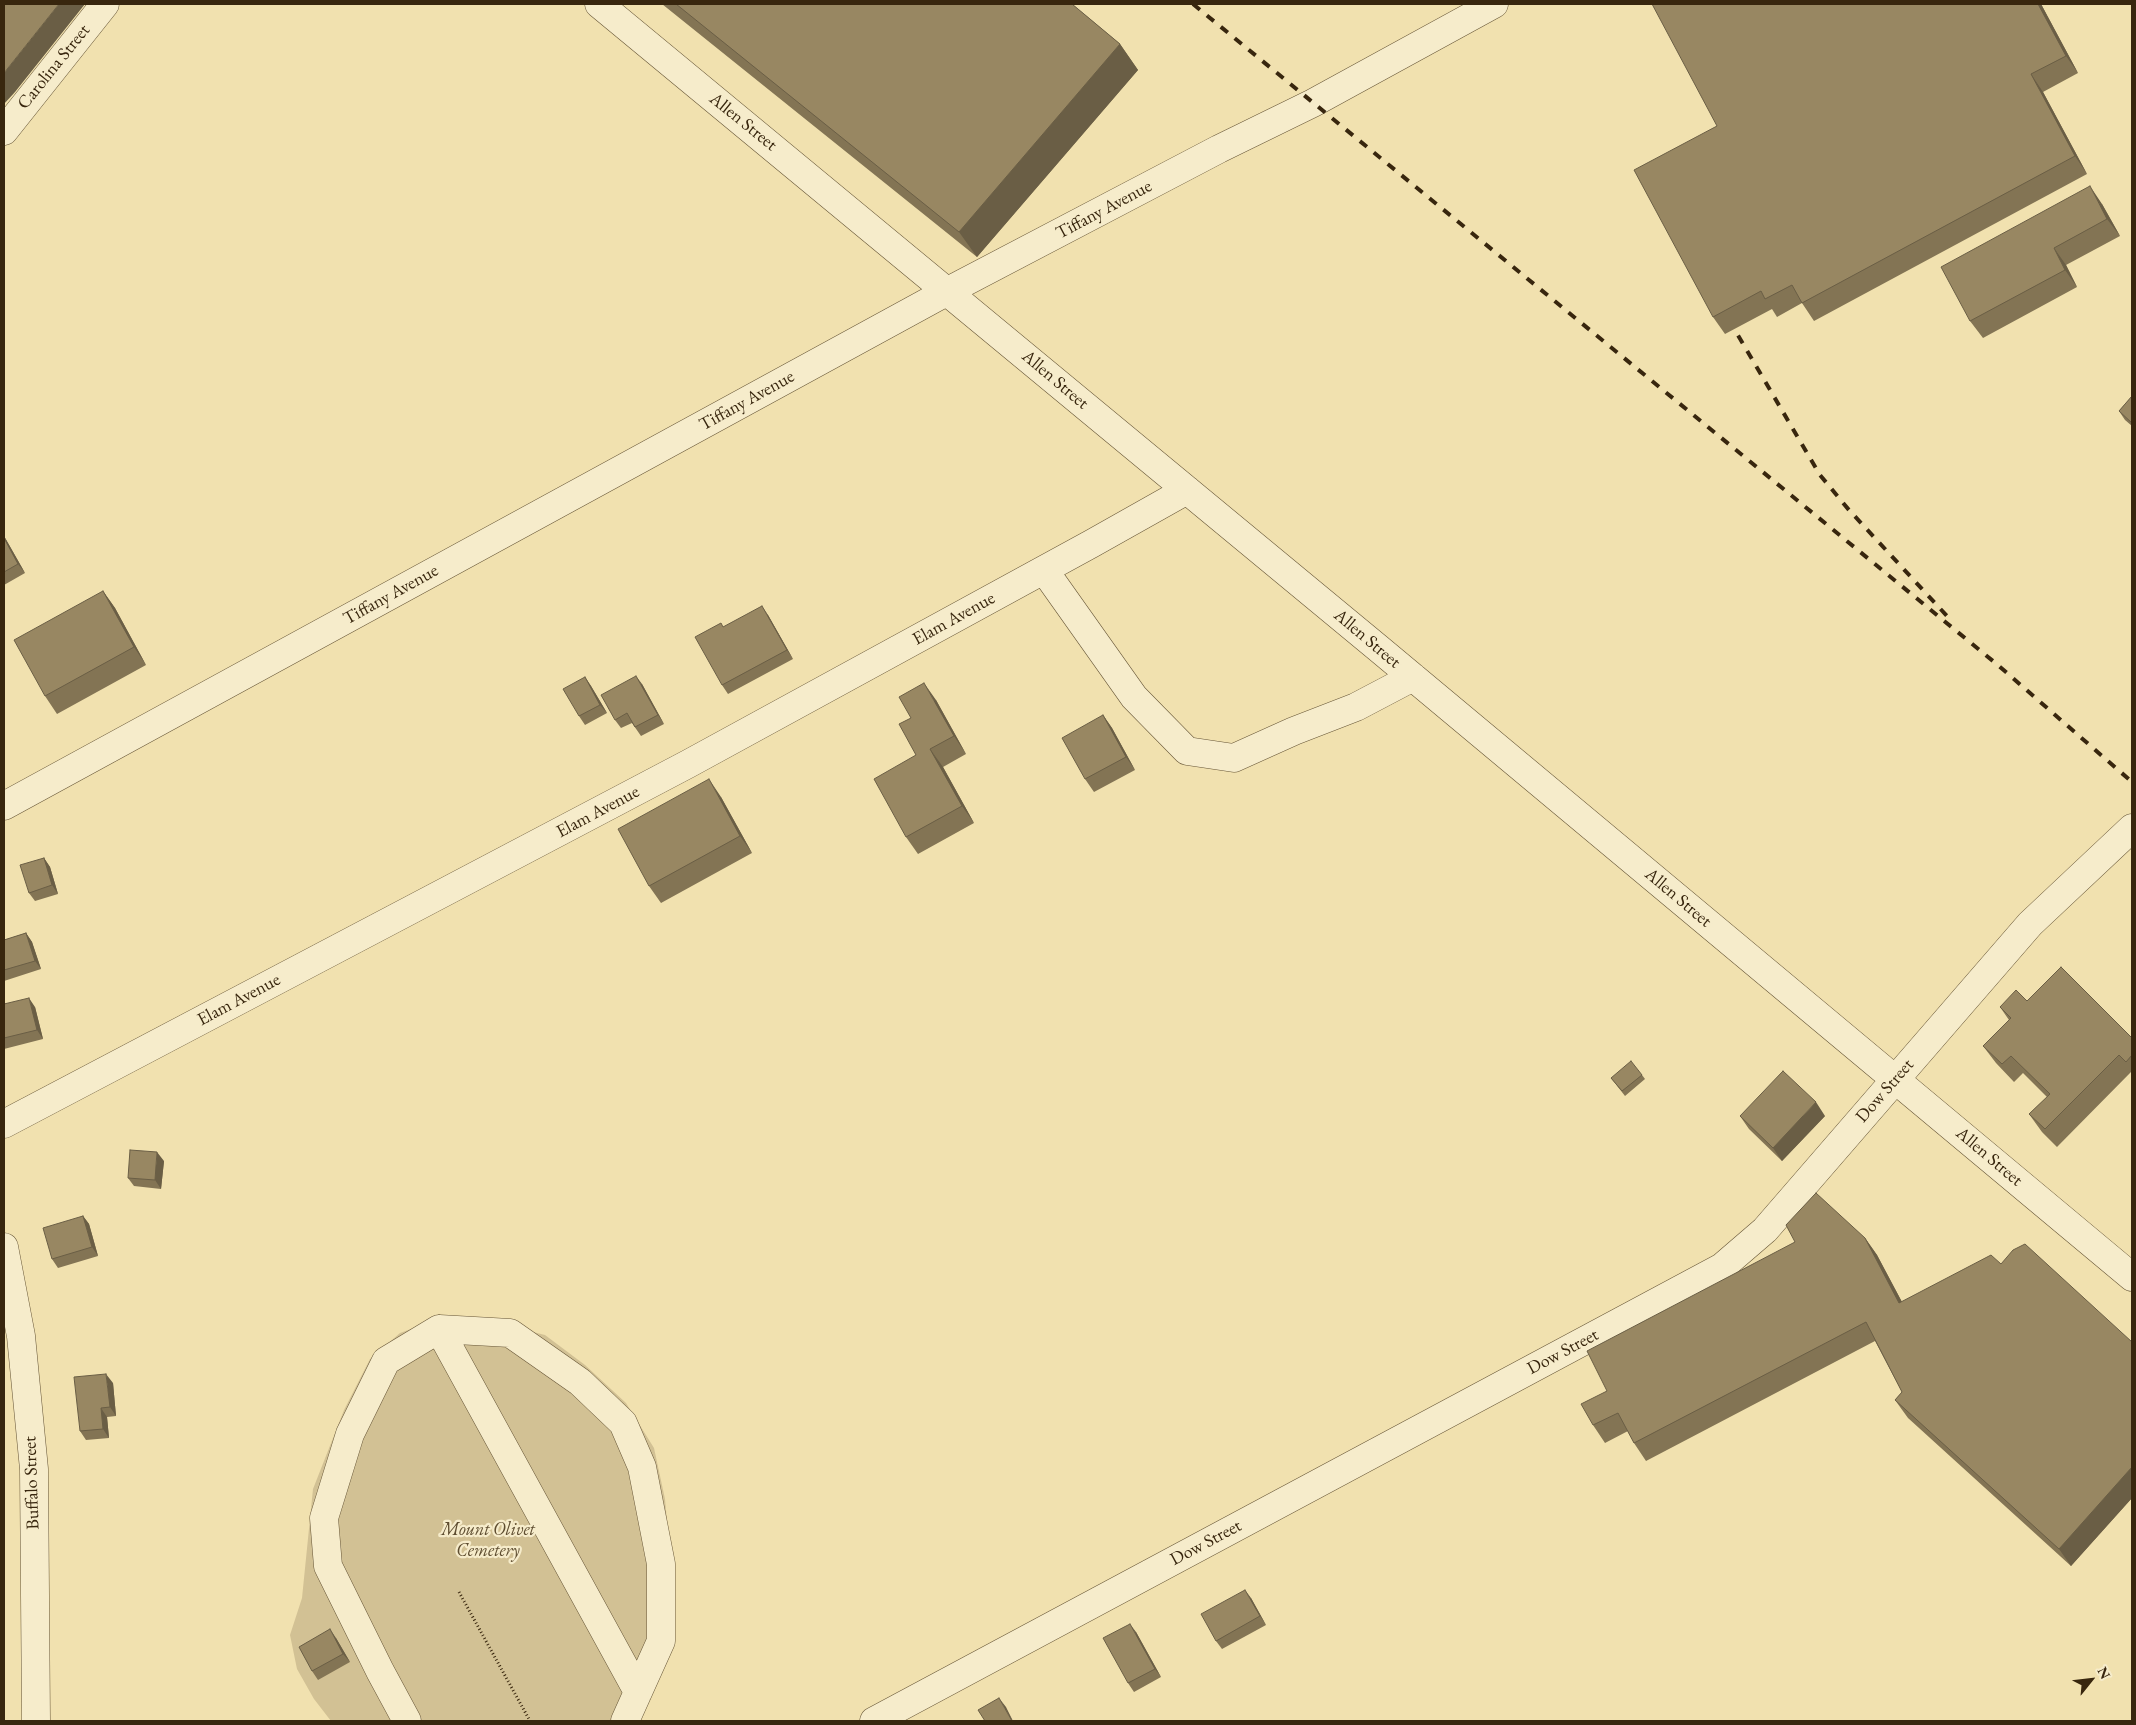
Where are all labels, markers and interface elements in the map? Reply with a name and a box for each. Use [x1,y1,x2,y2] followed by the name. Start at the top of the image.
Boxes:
[13,20,95,114] street label: Carolina Street
[705,88,781,156] street label: Allen Street
[1052,176,1156,244] street label: Tiffany Avenue
[1017,346,1093,414] street label: Allen Street
[696,366,798,436] street label: Tiffany Avenue
[340,560,442,630] street label: Tiffany Avenue
[909,588,999,650] street label: Elam Avenue
[1329,605,1405,673] street label: Allen Street
[553,781,643,843] street label: Elam Avenue
[1640,864,1716,932] street label: Allen Street
[194,969,284,1031] street label: Elam Avenue
[1851,1055,1919,1127] street label: Dow Street
[1951,1123,2027,1191] street label: Allen Street
[1524,1324,1602,1380] street label: Dow Street
[20,1436,44,1530] street label: Buffalo Street
[1167,1515,1245,1571] street label: Dow Street
[441,1519,535,1562] park label: Mount Olivet Cemetery
[2066,1655,2116,1705] north arrow
[2093,1663,2115,1682] text: N

